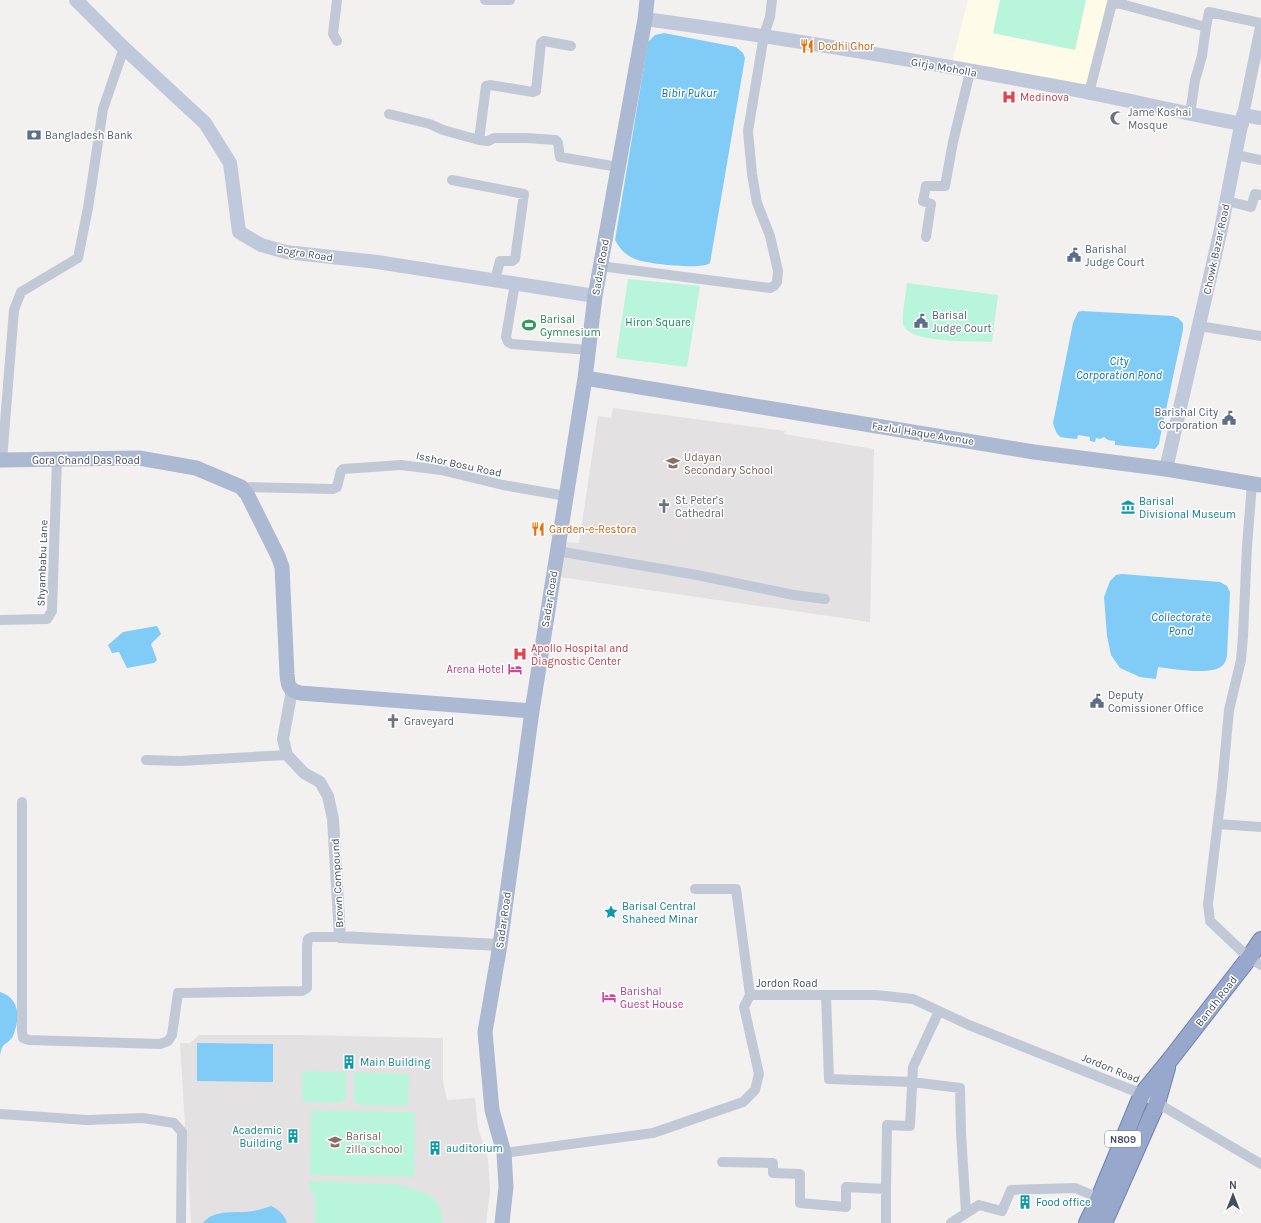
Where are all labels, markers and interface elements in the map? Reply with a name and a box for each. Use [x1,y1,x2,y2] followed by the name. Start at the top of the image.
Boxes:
[799,38,815,54] restaurant icon: Dodhi Ghor
[818,40,874,53] place label: Dodhi Ghor
[910,55,978,80] street label: Girja Moholla
[661,86,718,100] water label: Bibir Pukur
[1001,89,1017,105] hospital icon: Medinova
[1020,91,1069,104] place label: Medinova
[1128,106,1192,132] place label: Jame Koshai Mosque
[1109,110,1125,126] mosque icon: Jame Koshai Mosque
[26,127,42,143] bank icon: Bangladesh Bank
[45,129,133,142] place label: Bangladesh Bank
[1201,203,1232,296] street label: Chowk Bazar Road
[589,238,612,296] street label: Sadar Road
[276,243,334,264] street label: Bogra Road
[1085,243,1145,269] place label: Barishal Judge Court
[1066,247,1082,263] public building icon: Barishal Judge Court
[932,309,992,335] place label: Barisal Judge Court
[540,313,601,339] place label: Barisal Gymnesium
[913,313,929,329] public building icon: Barisal Judge Court
[625,316,691,329] park label: Hiron Square
[521,317,537,333] sports icon: Barisal Gymnesium
[1076,354,1163,382] water label: City Corporation Pond
[1154,406,1218,432] place label: Barishal City Corporation
[1221,410,1237,426] public building icon: Barishal City Corporation
[871,419,975,448] street label: Fazlul Haque Avenue
[415,449,503,480] street label: Isshor Bosu Road
[684,451,773,477] place label: Udayan Secondary School
[32,454,140,467] street label: Gora Chand Das Road
[665,455,681,471] school or university icon: Udayan Secondary School
[675,494,724,520] place label: St. Peter’s Cathedral
[1139,495,1236,521] place label: Barisal Divisional Museum
[656,498,672,514] church icon: St. Peter’s Cathedral
[1120,499,1136,515] museum icon: Barisal Divisional Museum
[34,519,51,607] street label: Shyambabu Lane
[530,521,546,537] restaurant icon: Garden-e-Restora
[549,523,637,536] place label: Garden-e-Restora
[539,570,560,628] street label: Sadar Road
[1151,610,1211,638] water label: Collectorate Pond
[531,642,629,668] place label: Apollo Hospital and Diagnostic Center
[512,646,528,662] hospital icon: Apollo Hospital and Diagnostic Center
[507,661,523,677] hotel icon: Arena Hotel
[447,663,504,676] place label: Arena Hotel
[1108,689,1204,715] place label: Deputy Comissioner Office
[1089,693,1105,709] public building icon: Deputy Comissioner Office
[385,713,401,729] church icon: Graveyard
[404,715,454,728] place label: Graveyard
[329,838,346,928] street label: Brown Compound
[493,891,514,949] street label: Sadar Road
[622,900,698,926] place label: Barisal Central Shaheed Minar
[603,904,619,920] place icon: Barisal Central Shaheed Minar
[1193,973,1240,1029] street label: Bandh Road
[756,977,818,990] street label: Jordon Road
[620,985,684,1011] place label: Barishal Guest House
[601,989,617,1005] hotel icon: Barishal Guest House
[1080,1051,1142,1086] street label: Jordon Road
[341,1054,357,1070] building icon: Main Building
[360,1056,431,1069] place label: Main Building
[233,1124,283,1150] place label: Academic Building
[285,1128,301,1144] building icon: Academic Building
[346,1130,403,1156] place label: Barisal zilla school
[1105,1131,1141,1147] road number: N809
[327,1134,343,1150] school or university icon: Barisal zilla school
[427,1140,443,1156] building icon: auditorium
[446,1142,503,1155] place label: auditorium
[1213,1175,1253,1215] north arrow
[1229,1179,1237,1192] text: N
[1017,1194,1033,1210] building icon: Food office
[1036,1196,1091,1209] place label: Food office

